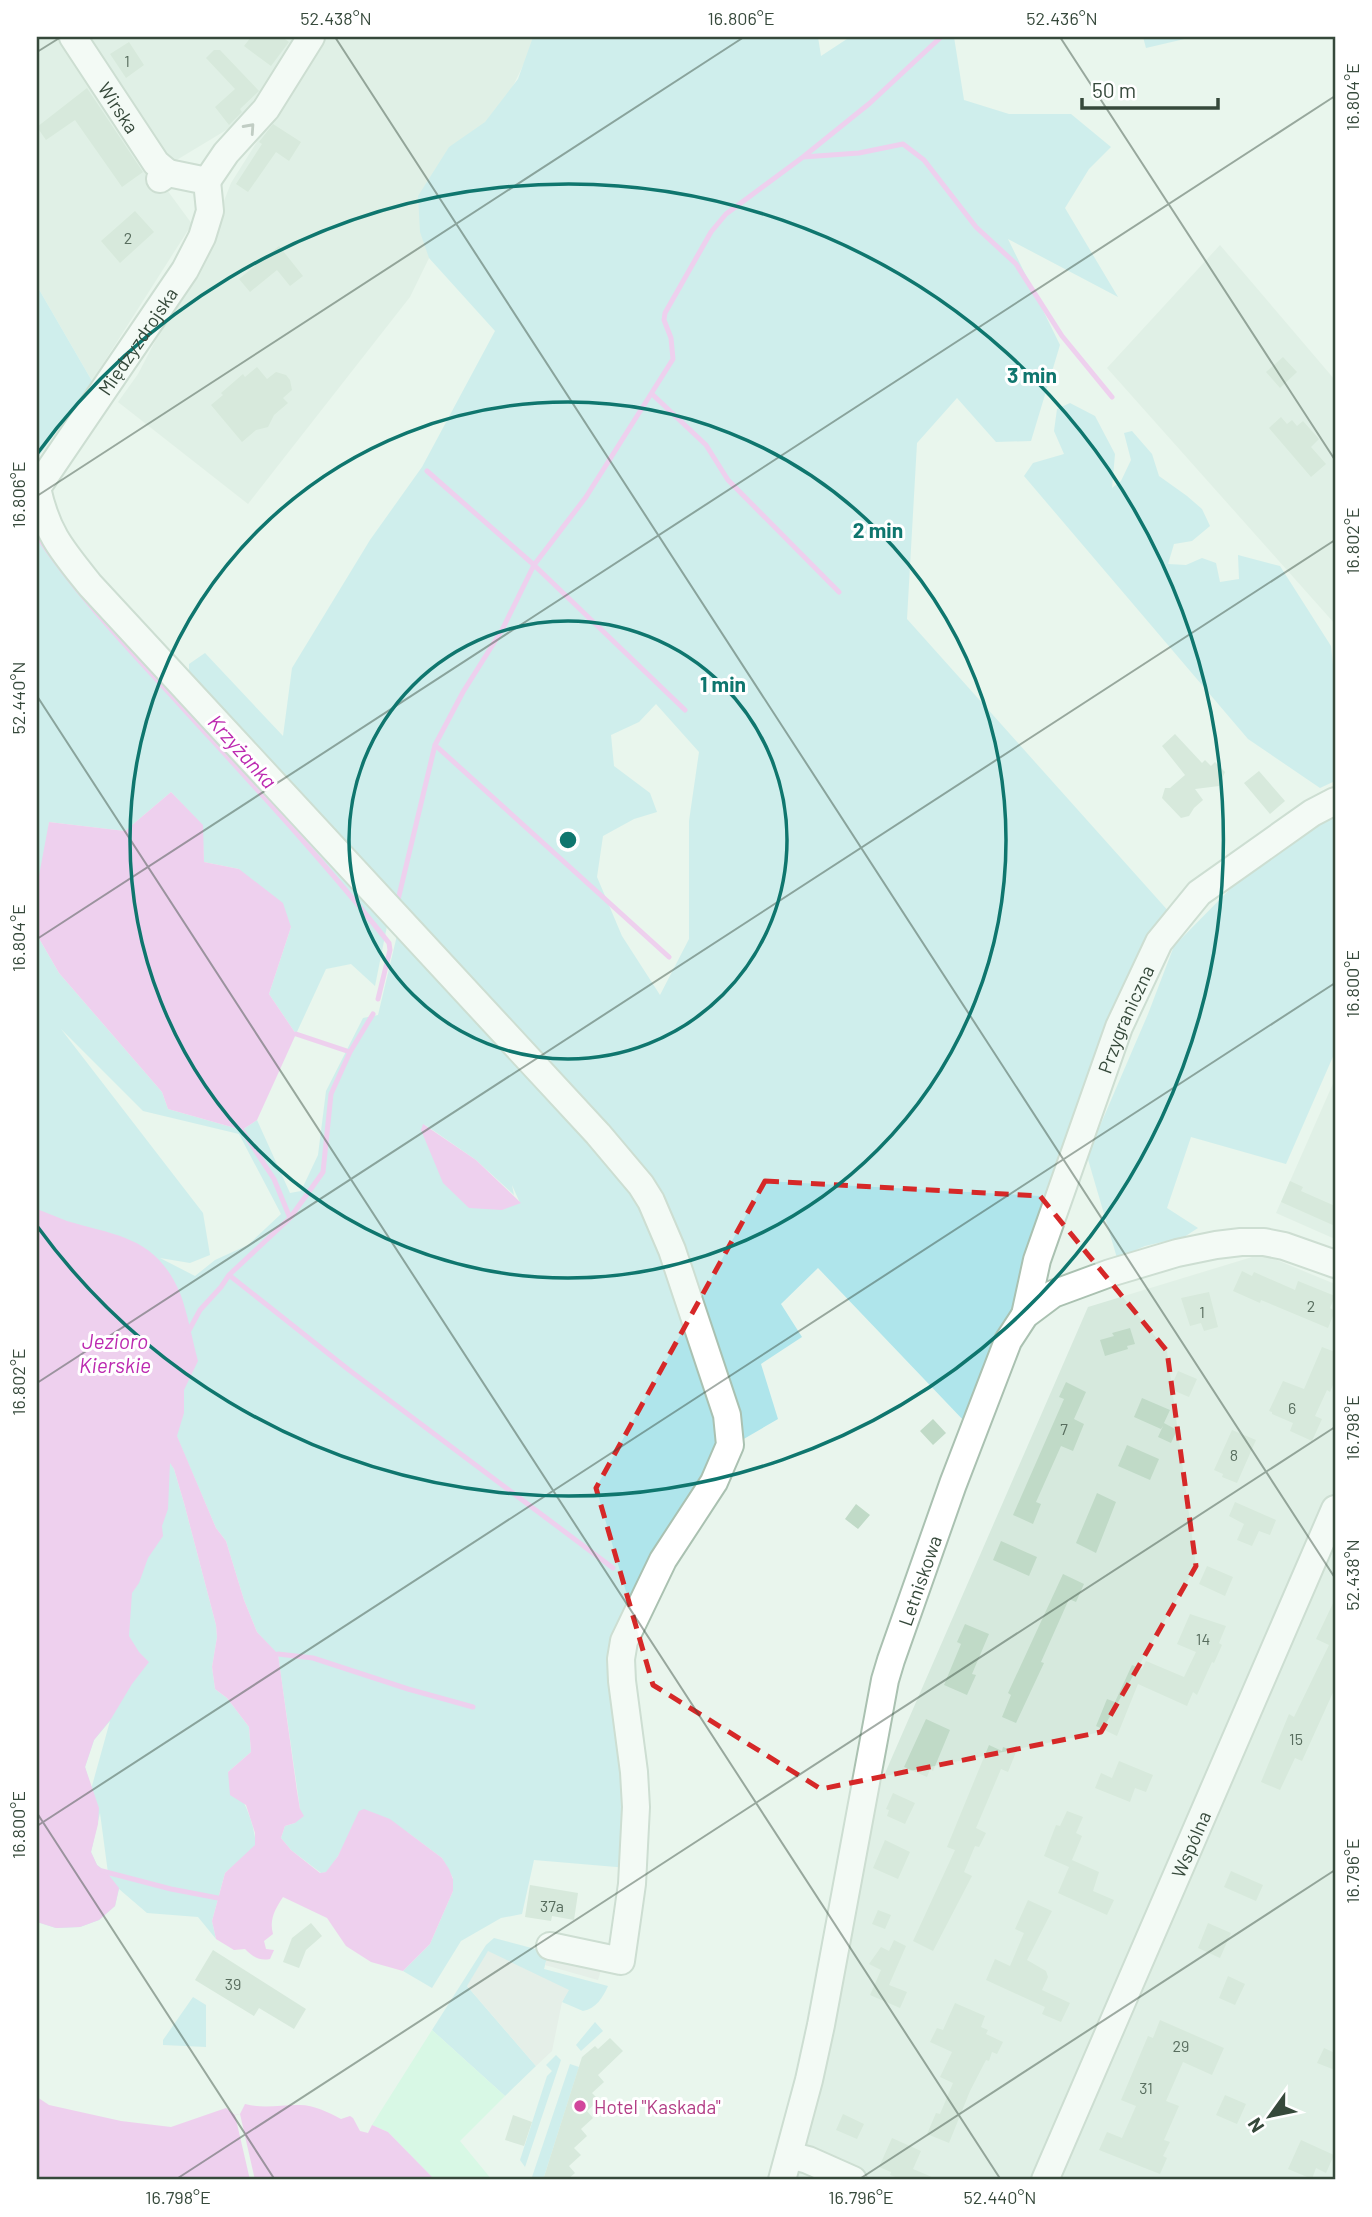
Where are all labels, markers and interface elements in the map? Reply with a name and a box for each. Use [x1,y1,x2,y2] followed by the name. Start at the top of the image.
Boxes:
[300,7,372,29] text: 52.438°N
[707,7,775,29] text: 16.806°E
[1026,7,1098,29] text: 52.436°N
[124,51,130,70] house number: 1
[1341,63,1363,131] text: 16.804°E
[1082,66,1218,110] scale bar
[94,77,144,137] street label: Wirska
[1092,77,1136,102] text: 50 m
[242,123,254,136] one-way arrow
[124,228,132,247] house number: 2
[92,283,182,399] street label: Międzyzdrojska
[1007,362,1057,387] text: 3 min
[7,461,29,529] text: 16.806°E
[1341,507,1363,575] text: 16.802°E
[853,517,903,542] text: 2 min
[7,662,29,734] text: 52.440°N
[700,671,746,696] text: 1 min
[203,709,283,793] water label: Krzyżanka
[556,828,580,852] centre of rings
[7,904,29,972] text: 16.804°E
[1341,950,1363,1018] text: 16.800°E
[1092,961,1158,1076] street label: Przygraniczna
[1307,1296,1315,1315] house number: 2
[1199,1302,1205,1321] house number: 1
[79,1328,151,1377] water label: Jezioro Kierskie
[7,1348,29,1416] text: 16.802°E
[1341,1395,1363,1461] text: 16.798°E
[1288,1398,1296,1417] house number: 6
[1060,1419,1068,1438] house number: 7
[1230,1445,1238,1464] house number: 8
[893,1532,946,1629] street label: Letniskowa
[1341,1539,1363,1611] text: 52.438°N
[1196,1629,1210,1648] house number: 14
[1289,1729,1303,1748] house number: 15
[7,1791,29,1859] text: 16.800°E
[1166,1807,1215,1881] street label: Wspólna
[1341,1838,1363,1904] text: 16.796°E
[540,1896,564,1915] house number: 37a
[225,1974,241,1993] house number: 39
[1173,2036,1189,2055] house number: 29
[1139,2078,1153,2097] house number: 31
[1236,2080,1306,2150] north arrow
[594,2095,721,2118] place label: Hotel "Kaskada"
[572,2098,588,2114] marker: Hotel "Kaskada"
[1242,2114,1268,2137] text: N
[145,2186,211,2208] text: 16.798°E
[828,2186,894,2208] text: 16.796°E
[964,2186,1036,2208] text: 52.440°N

